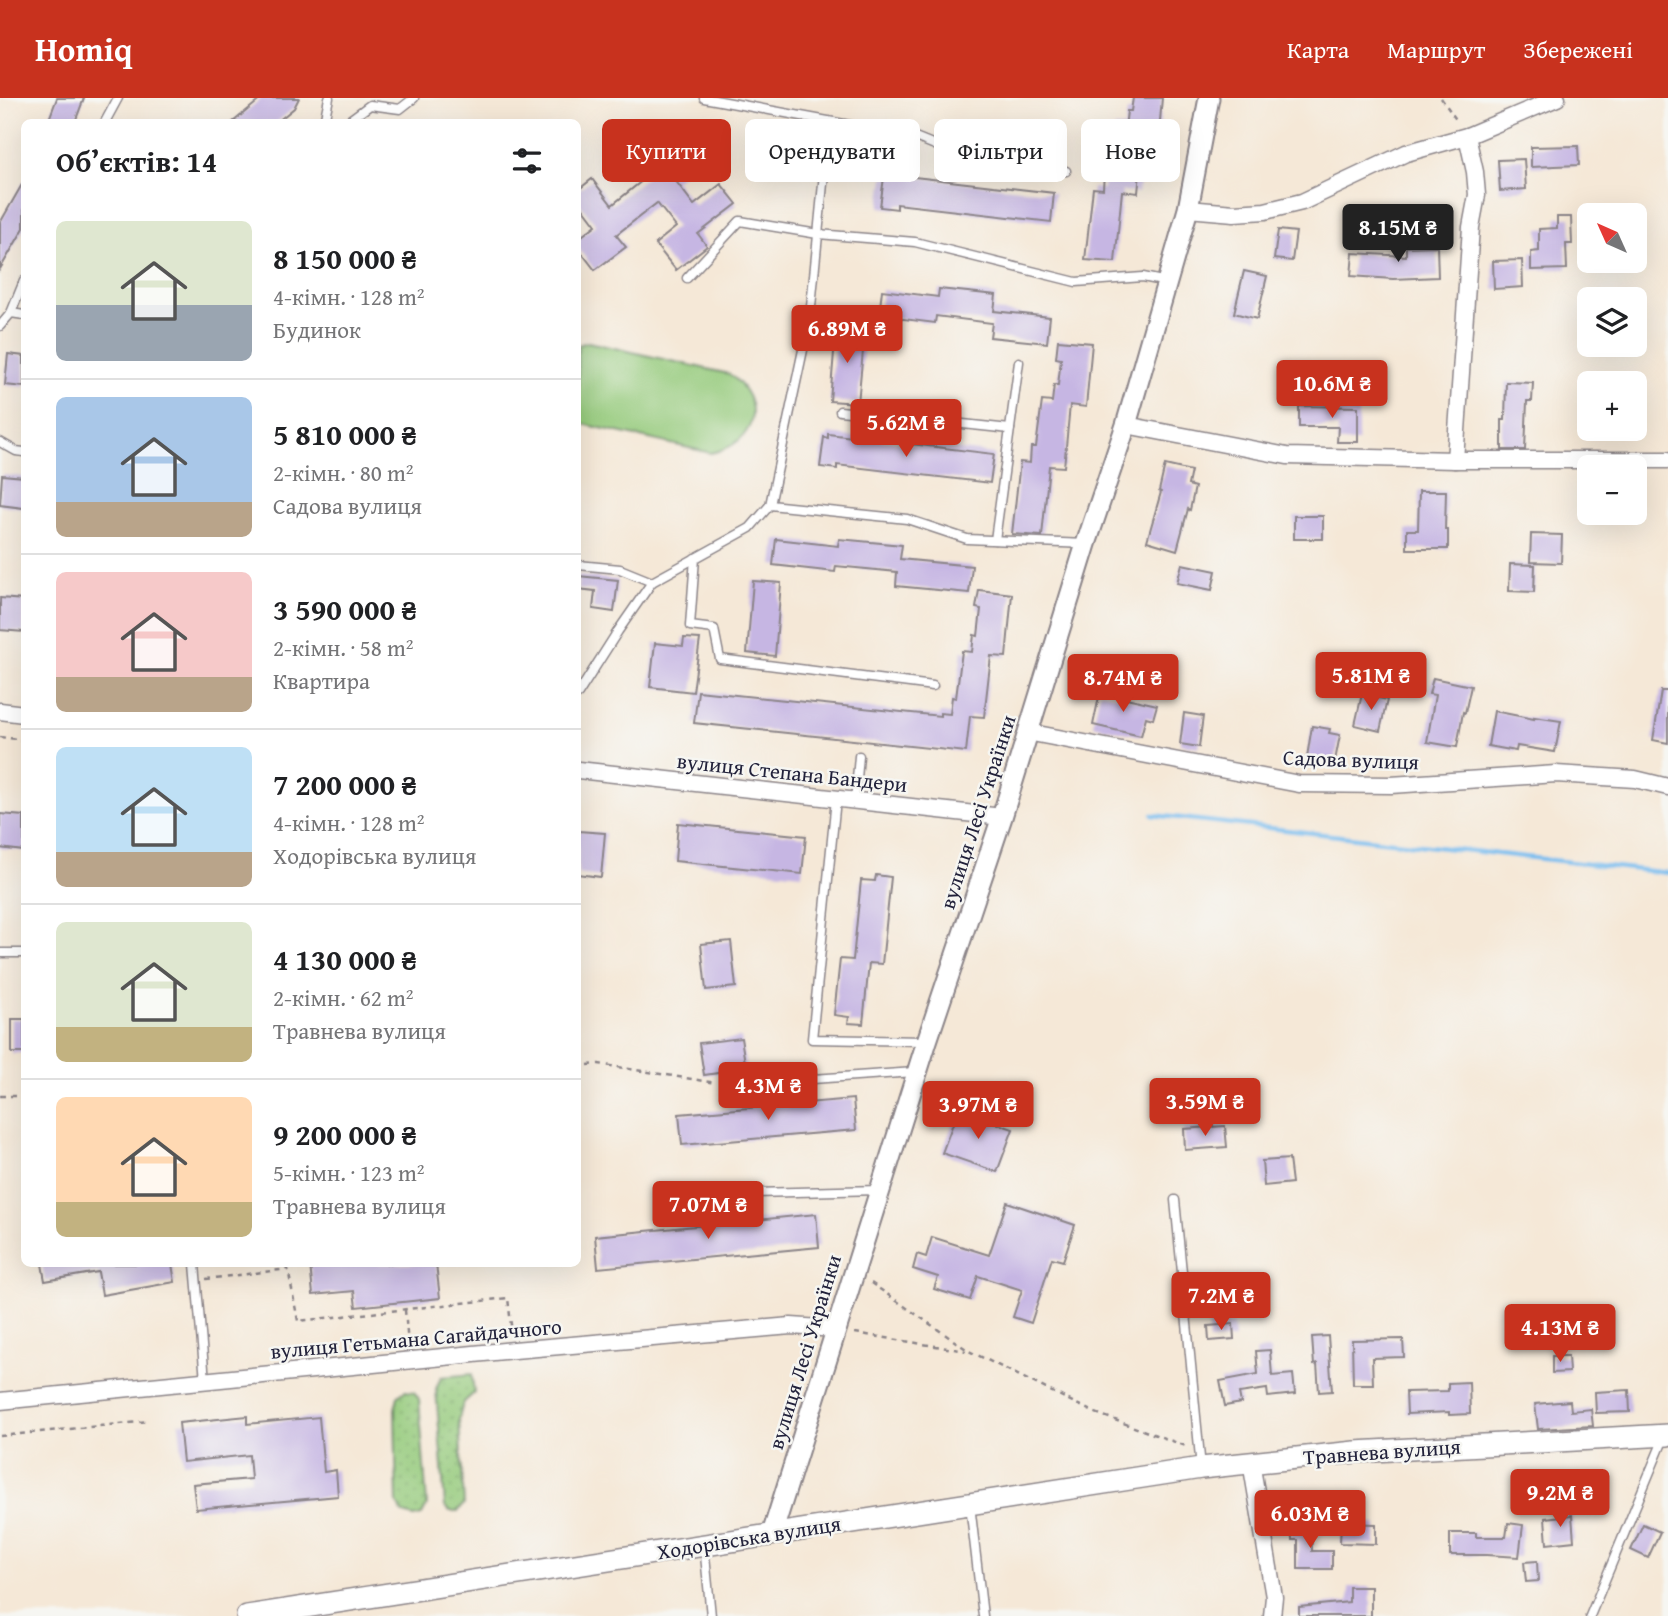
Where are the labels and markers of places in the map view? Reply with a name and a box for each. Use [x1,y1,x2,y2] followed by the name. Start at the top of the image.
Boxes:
[1333,204,1463,264] pin: 8.15M ₴
[782,306,912,365] pin: 6.89M ₴
[1267,360,1397,420] pin: 10.6M ₴
[841,400,971,459] pin: 5.62M ₴
[1306,652,1436,712] pin: 5.81M ₴
[1058,654,1188,714] pin: 8.74M ₴
[711,1062,825,1122] pin: 4.3M ₴
[1140,1079,1270,1138] pin: 3.59M ₴
[913,1082,1043,1141] pin: 3.97M ₴
[643,1182,773,1241] pin: 7.07M ₴
[1164,1272,1278,1332] pin: 7.2M ₴
[1495,1304,1625,1364] pin: 4.13M ₴
[1503,1470,1617,1529] pin: 9.2M ₴
[1245,1490,1375,1550] pin: 6.03M ₴

